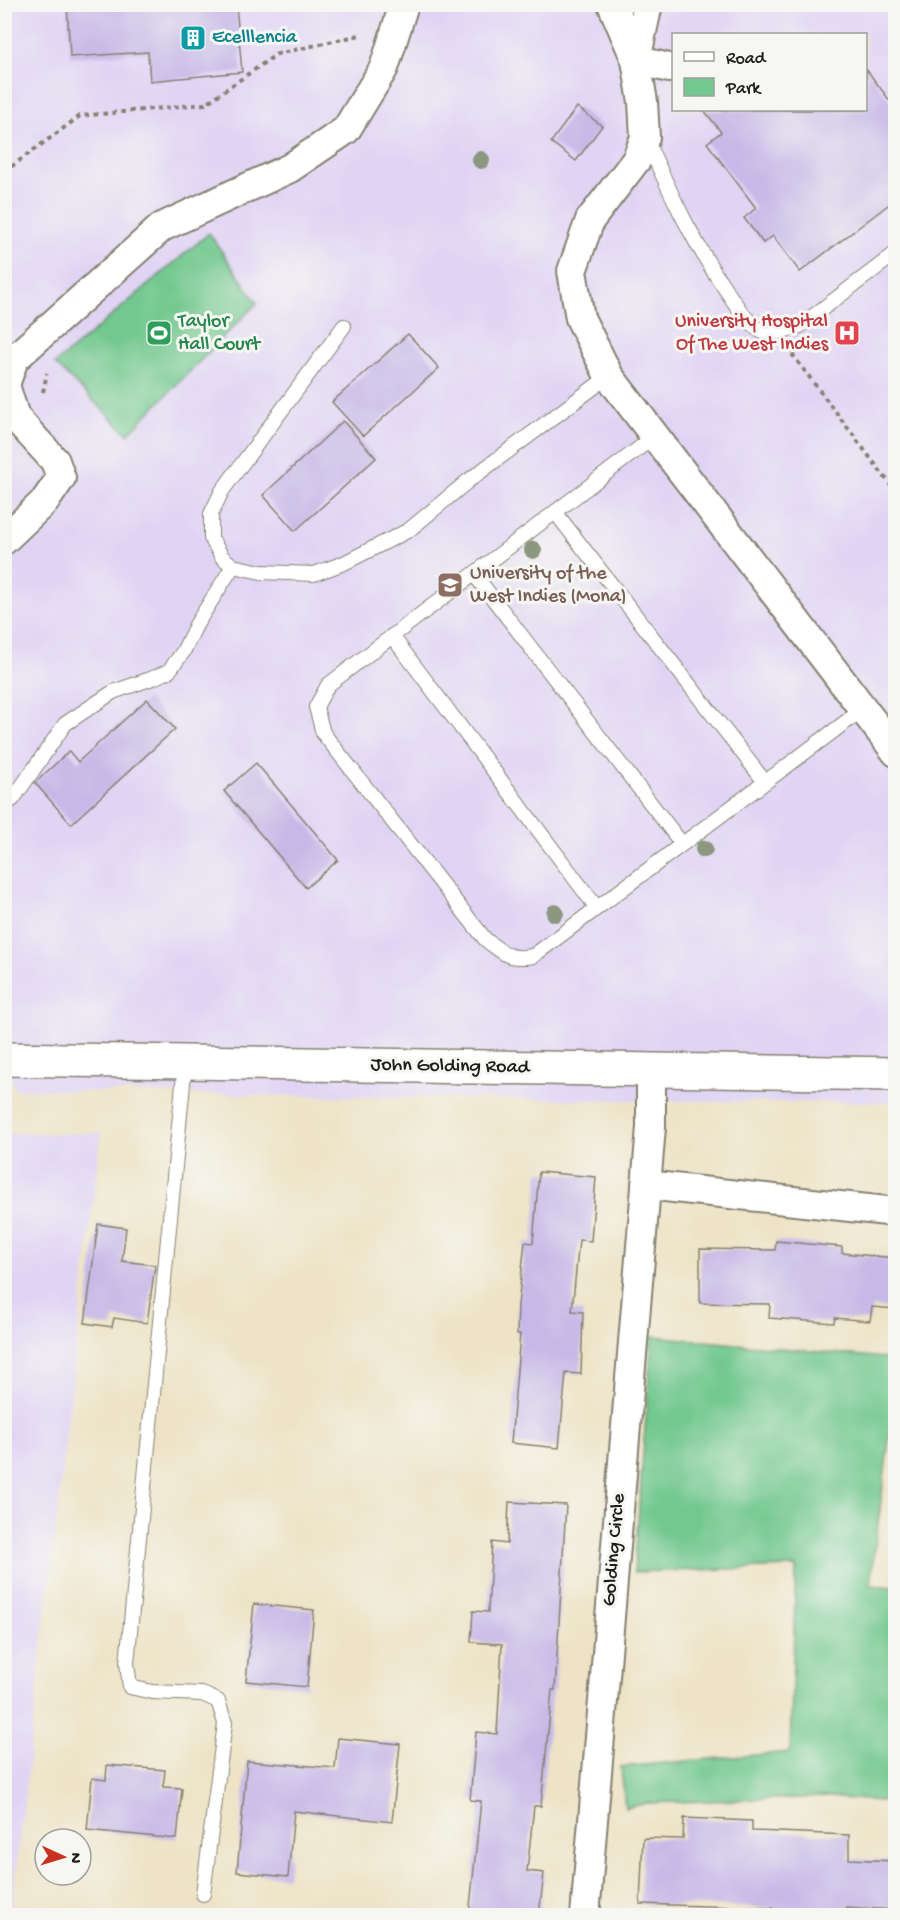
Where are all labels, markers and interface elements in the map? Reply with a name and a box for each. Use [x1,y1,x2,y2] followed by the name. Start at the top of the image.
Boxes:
[178,23,208,53] building icon: Ecelllencia
[212,27,298,50] place label: Ecelllencia
[672,33,867,111] legend
[726,49,767,70] text: Road
[725,79,762,100] text: Park
[177,311,262,357] place label: Taylor Hall Court
[675,311,829,357] place label: University Hospital Of The West Indies
[144,318,174,348] sports icon: Taylor Hall Court
[832,318,862,348] hospital icon: University Hospital Of The West Indies
[470,563,627,609] place label: University of the West Indies (Mona)
[435,570,465,600] school or university icon: University of the West Indies (Mona)
[370,1054,532,1080] street label: John Golding Road
[599,1492,631,1607] street label: Golding Circle
[33,1827,93,1887] north arrow
[65,1852,84,1864] text: N

